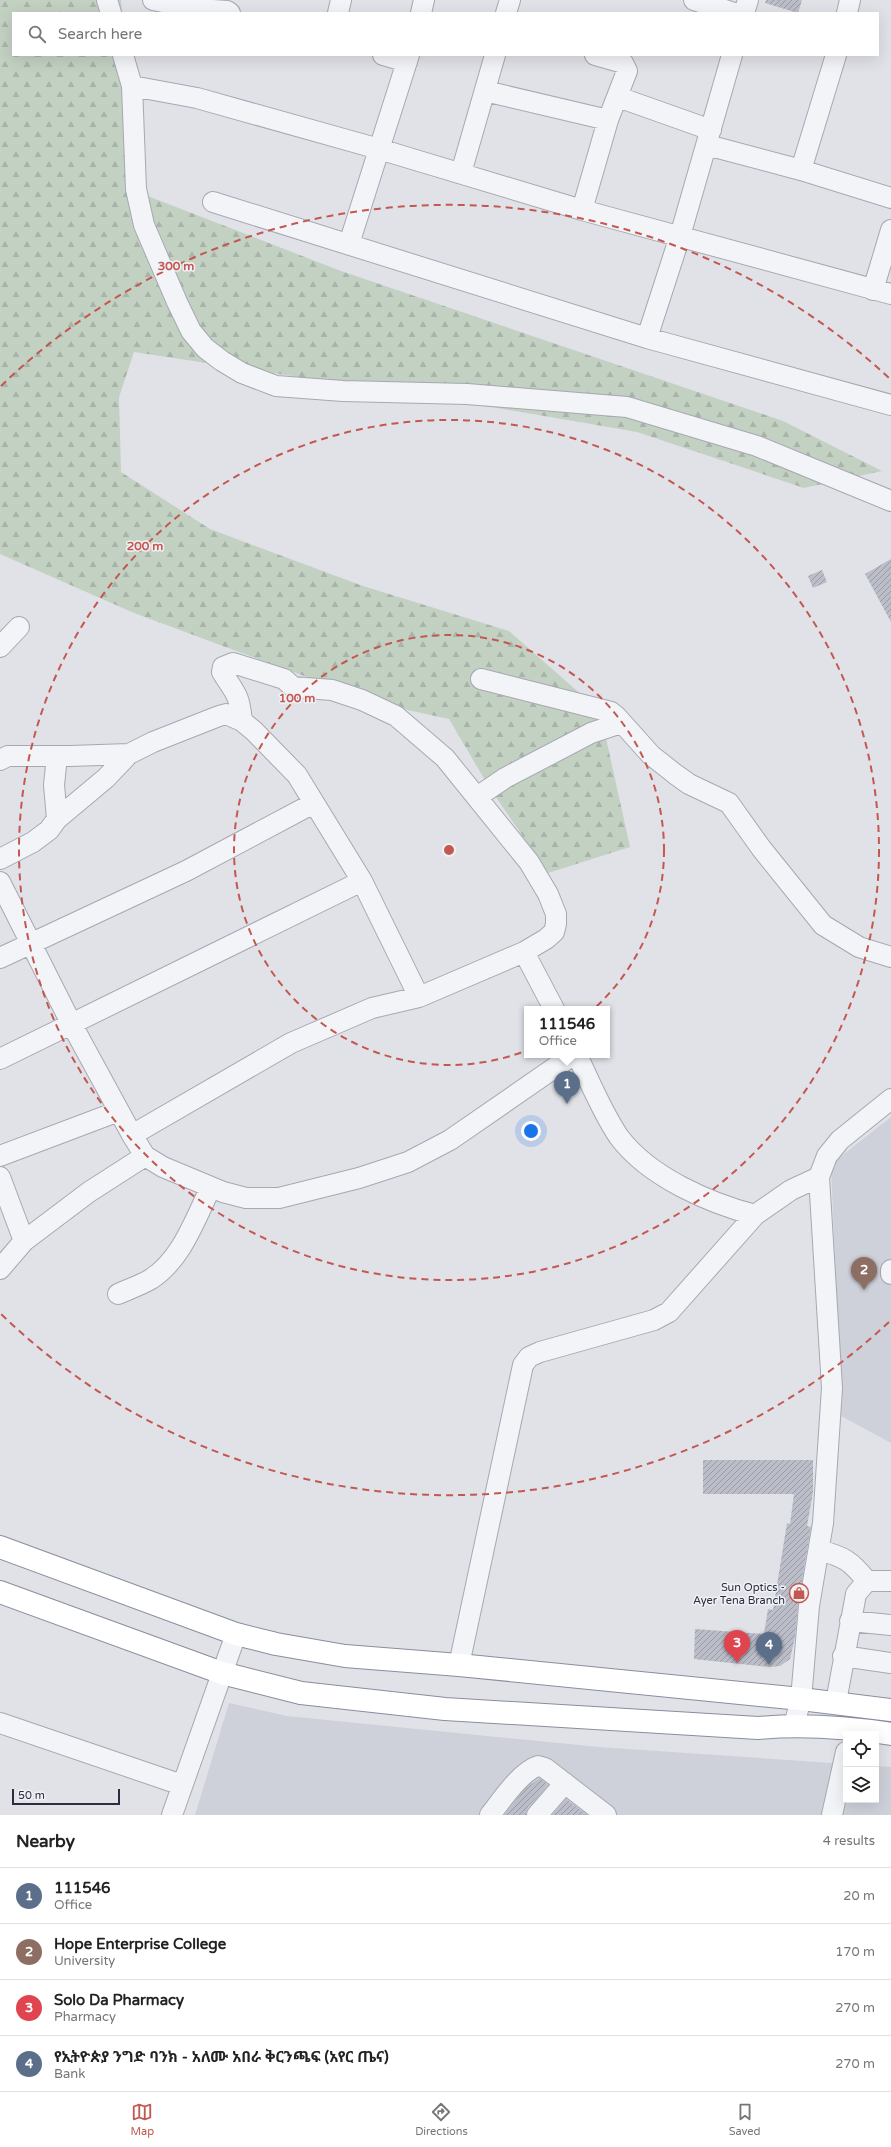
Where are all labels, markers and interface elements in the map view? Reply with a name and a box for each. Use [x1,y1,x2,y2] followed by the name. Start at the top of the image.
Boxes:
[12,12,879,56] search box
[26,23,48,45] icon: search
[58,25,142,43] text: Search here
[158,259,194,273] text: 300 m
[127,539,163,553] text: 200 m
[279,691,315,705] text: 100 m
[442,843,456,857] centre of rings
[524,1006,610,1058] popup
[539,1015,595,1033] text: 111546
[539,1033,577,1049] text: Office
[554,1071,580,1104] pin: 1
[521,1121,541,1141] your location
[851,1257,877,1290] pin: 2
[693,1581,785,1607] place label: Sun Optics - Ayer Tena Branch
[788,1582,810,1604] shop icon: Sun Optics - Ayer Tena Branch
[724,1630,750,1663] pin: 3
[756,1632,782,1665] pin: 4
[843,1731,879,1803] map controls
[843,1731,879,1767] button: locate
[843,1767,879,1803] button: layers
[12,1787,120,1806] scale bar
[18,1789,45,1802] text: 50 m
[16,1831,75,1852] text: Nearby
[823,1833,875,1849] text: 4 results
[54,1879,111,1897] text: 111546
[25,1888,33,1904] text: 1
[843,1888,875,1904] text: 20 m
[54,1897,92,1913] text: Office
[54,1935,226,1953] text: Hope Enterprise College
[25,1944,33,1960] text: 2
[835,1944,875,1960] text: 170 m
[54,1953,115,1969] text: University
[54,1991,184,2009] text: Solo Da Pharmacy
[25,2000,33,2016] text: 3
[835,2000,875,2016] text: 270 m
[54,2009,116,2025] text: Pharmacy
[54,2048,389,2066] text: የኢትዮጵያ ንግድ ባንክ - አለሙ አበራ ቅርንጫፍ (አየር ጤና)
[25,2056,33,2072] text: 4
[835,2056,875,2072] text: 270 m
[54,2066,85,2082] text: Bank
[130,2101,154,2138] tab: Map
[415,2101,468,2138] tab: Directions
[729,2101,761,2138] tab: Saved

